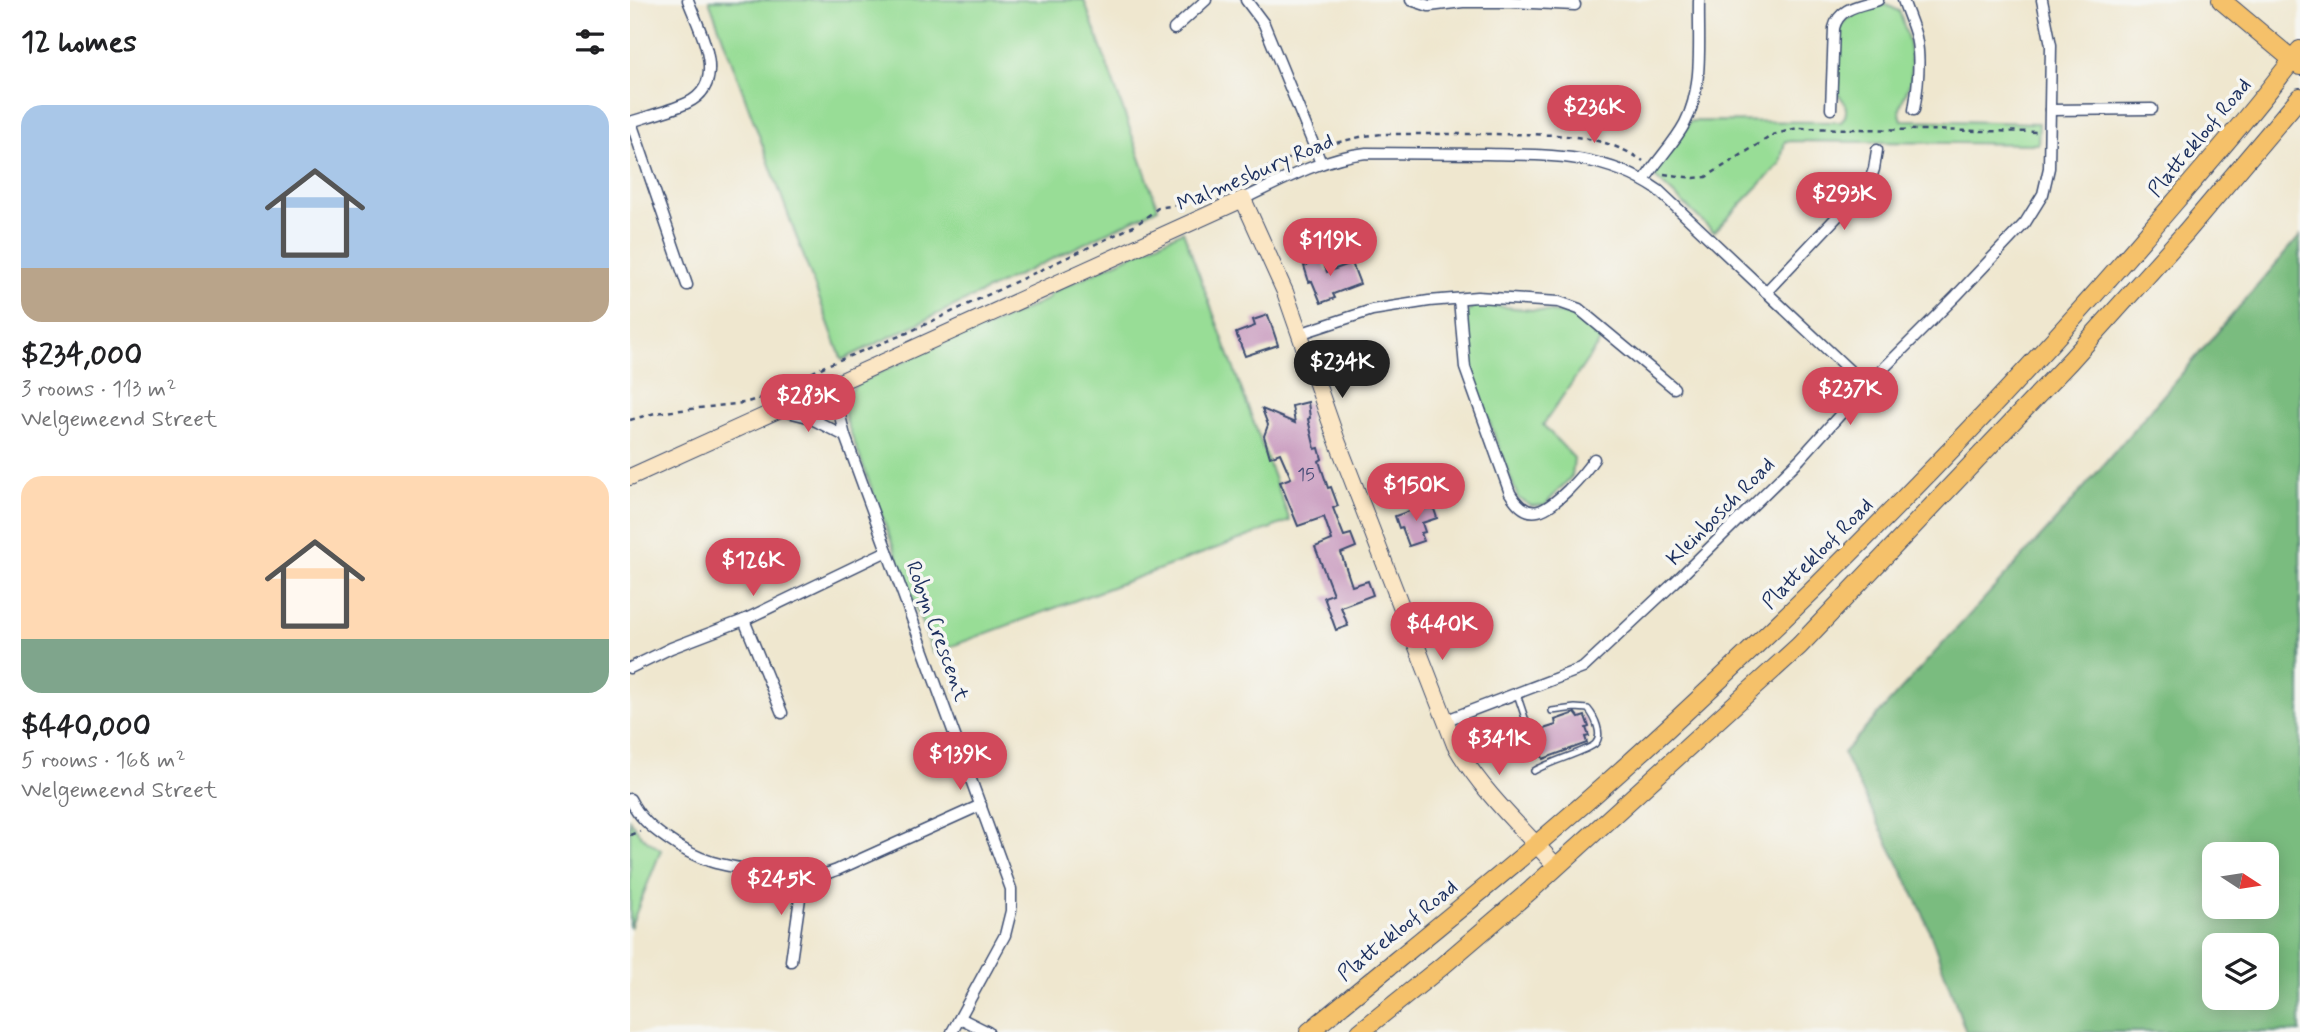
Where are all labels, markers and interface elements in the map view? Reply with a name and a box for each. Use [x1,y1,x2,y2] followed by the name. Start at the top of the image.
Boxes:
[21,23,137,62] text: 12 homes
[571,23,609,61] icon: filters
[2142,72,2258,203] street label: Plattekloof Road
[1545,86,1643,145] pin: $236K
[1563,93,1625,123] text: $236K
[1173,127,1338,219] street label: Malmesbury Road
[252,150,378,276] icon: home
[1795,173,1893,232] pin: $293K
[1812,180,1876,210] text: $293K
[1281,218,1379,278] pin: $119K
[1299,226,1361,256] text: $119K
[21,336,142,375] text: $234,000
[1293,340,1391,400] pin: $234K
[1310,348,1374,378] text: $234K
[1801,368,1899,427] pin: $237K
[759,374,857,434] pin: $283K
[21,375,176,405] text: 3 rooms · 113 m²
[1818,375,1882,405] text: $237K
[776,382,840,412] text: $283K
[21,405,217,435] text: Welgemeend Street
[1660,451,1781,572] street label: Kleinbosch Road
[1297,463,1315,487] house number: 15
[1367,463,1465,523] pin: $150K
[1383,471,1449,501] text: $150K
[1756,492,1880,616] street label: Plattekloof Road
[252,521,378,647] icon: home
[704,538,802,598] pin: $126K
[721,546,785,576] text: $126K
[899,557,976,706] street label: Robyn Crescent
[1393,602,1491,662] pin: $440K
[1407,610,1477,640] text: $440K
[21,707,151,746] text: $440,000
[1450,718,1548,777] pin: $341K
[1467,725,1531,755] text: $341K
[911,732,1009,792] pin: $139K
[929,740,991,770] text: $139K
[21,746,186,776] text: 5 rooms · 168 m²
[21,776,217,806] text: Welgemeend Street
[2202,842,2278,919] north arrow
[2202,842,2279,1010] map controls
[732,858,830,917] pin: $245K
[747,865,815,895] text: $245K
[1332,874,1464,988] street label: Plattekloof Road
[2202,933,2279,1010] button: layers

